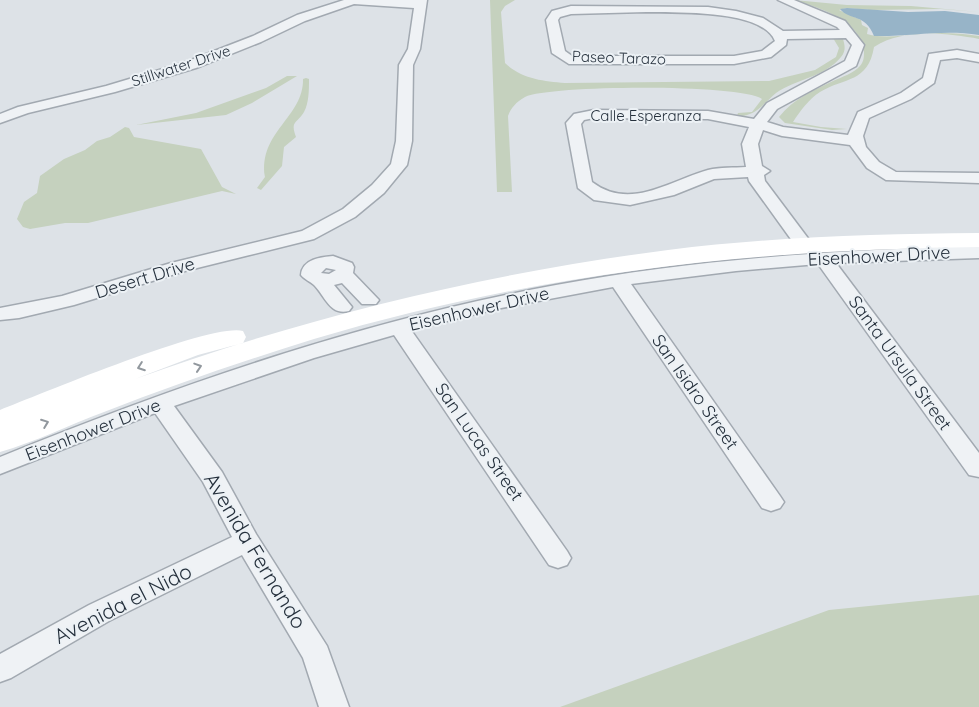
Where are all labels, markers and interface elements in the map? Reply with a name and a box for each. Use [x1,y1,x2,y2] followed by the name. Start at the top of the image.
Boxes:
[129,41,233,91] street label: Stillwater Drive
[572,46,666,69] street label: Paseo Tarazo
[591,106,701,125] street label: Calle Esperanza
[807,240,951,271] street label: Eisenhower Drive
[92,251,198,304] street label: Desert Drive
[407,281,551,336] street label: Eisenhower Drive
[844,291,957,435] street label: Santa Ursula Street
[647,330,744,454] street label: San Isidro Street
[137,361,145,371] one-way arrow
[193,362,201,372] one-way arrow
[430,378,529,505] street label: San Lucas Street
[22,393,164,466] street label: Eisenhower Drive
[40,419,49,429] one-way arrow
[199,468,313,633] street label: Avenida Fernando
[49,557,196,649] street label: Avenida el Nido

